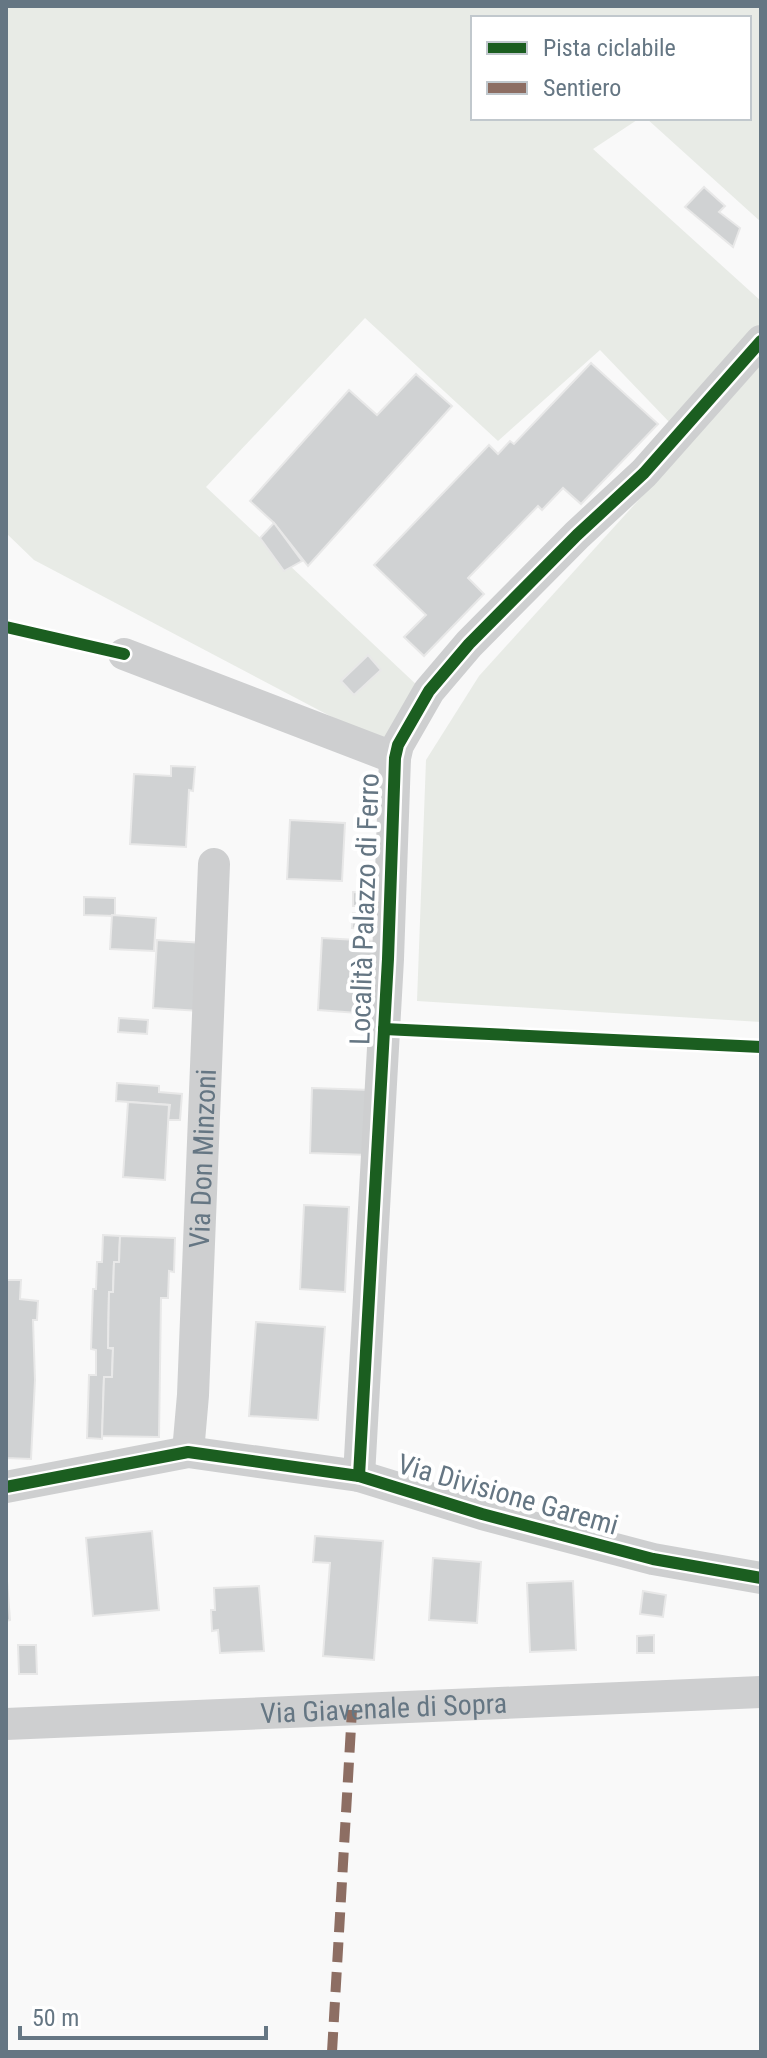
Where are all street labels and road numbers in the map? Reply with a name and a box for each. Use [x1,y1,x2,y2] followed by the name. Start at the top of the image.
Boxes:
[343,773,386,1046] street label: Località Palazzo di Ferro
[183,1068,223,1249] street label: Via Don Minzoni
[394,1447,622,1542] street label: Via Divisione Garemi
[260,1687,508,1730] street label: Via Giavenale di Sopra

